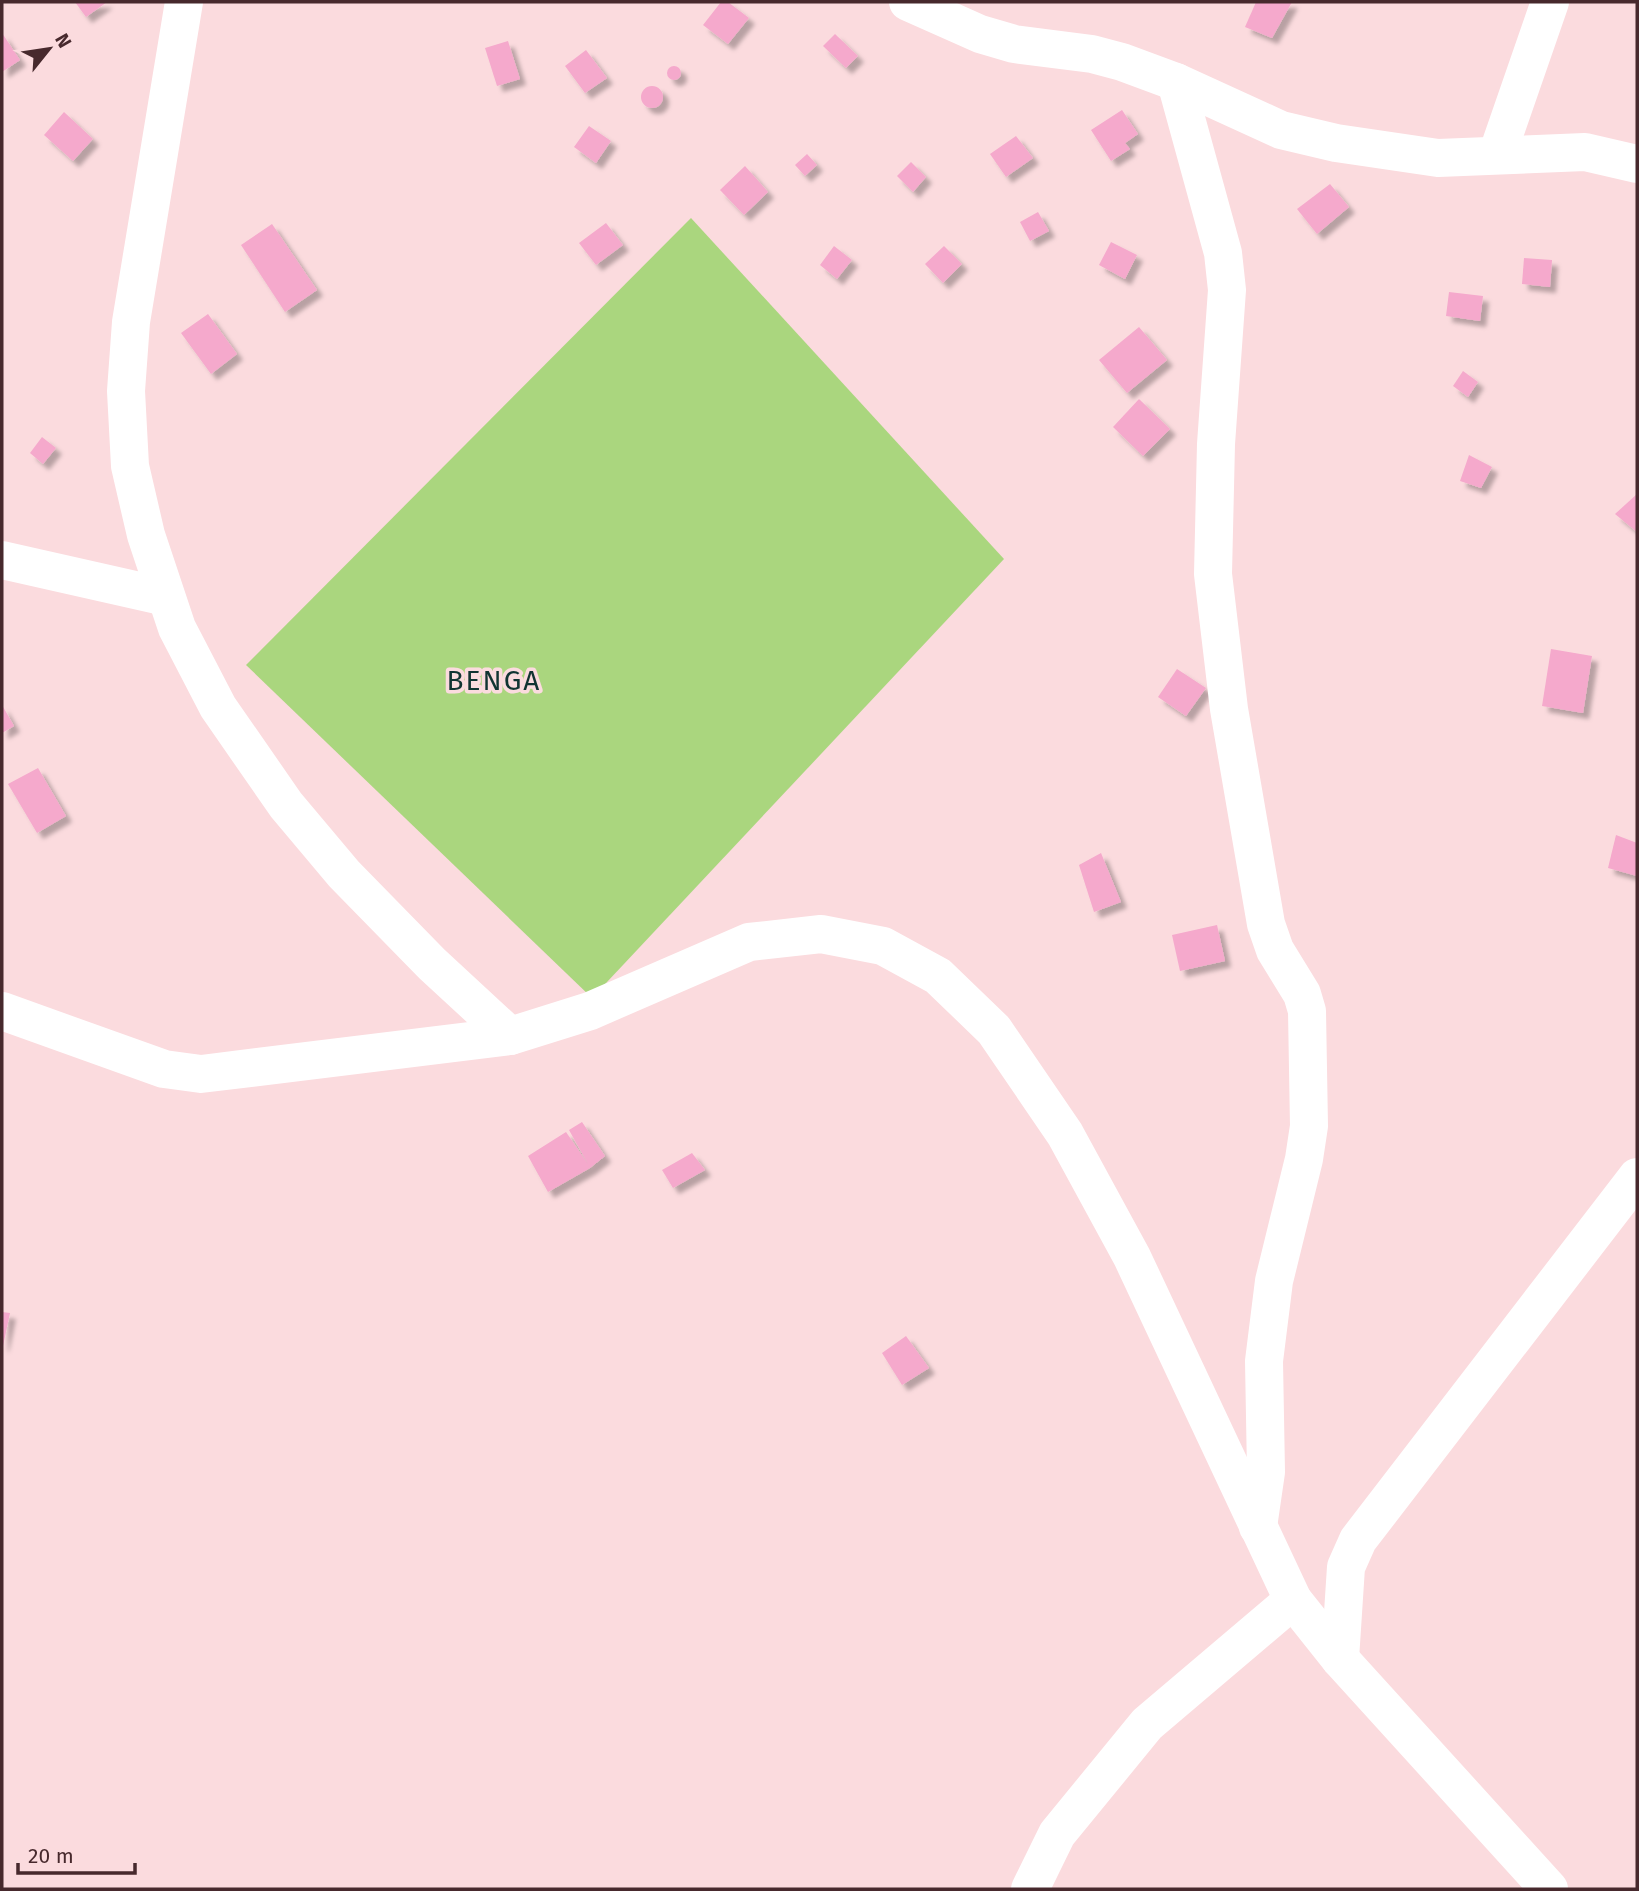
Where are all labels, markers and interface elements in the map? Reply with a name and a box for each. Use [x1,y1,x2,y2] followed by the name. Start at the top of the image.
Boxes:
[14,14,84,84] north arrow
[50,30,76,52] text: N
[447,664,541,697] district label: BENGA
[18,1832,135,1876] scale bar
[28,1843,74,1869] text: 20 m

